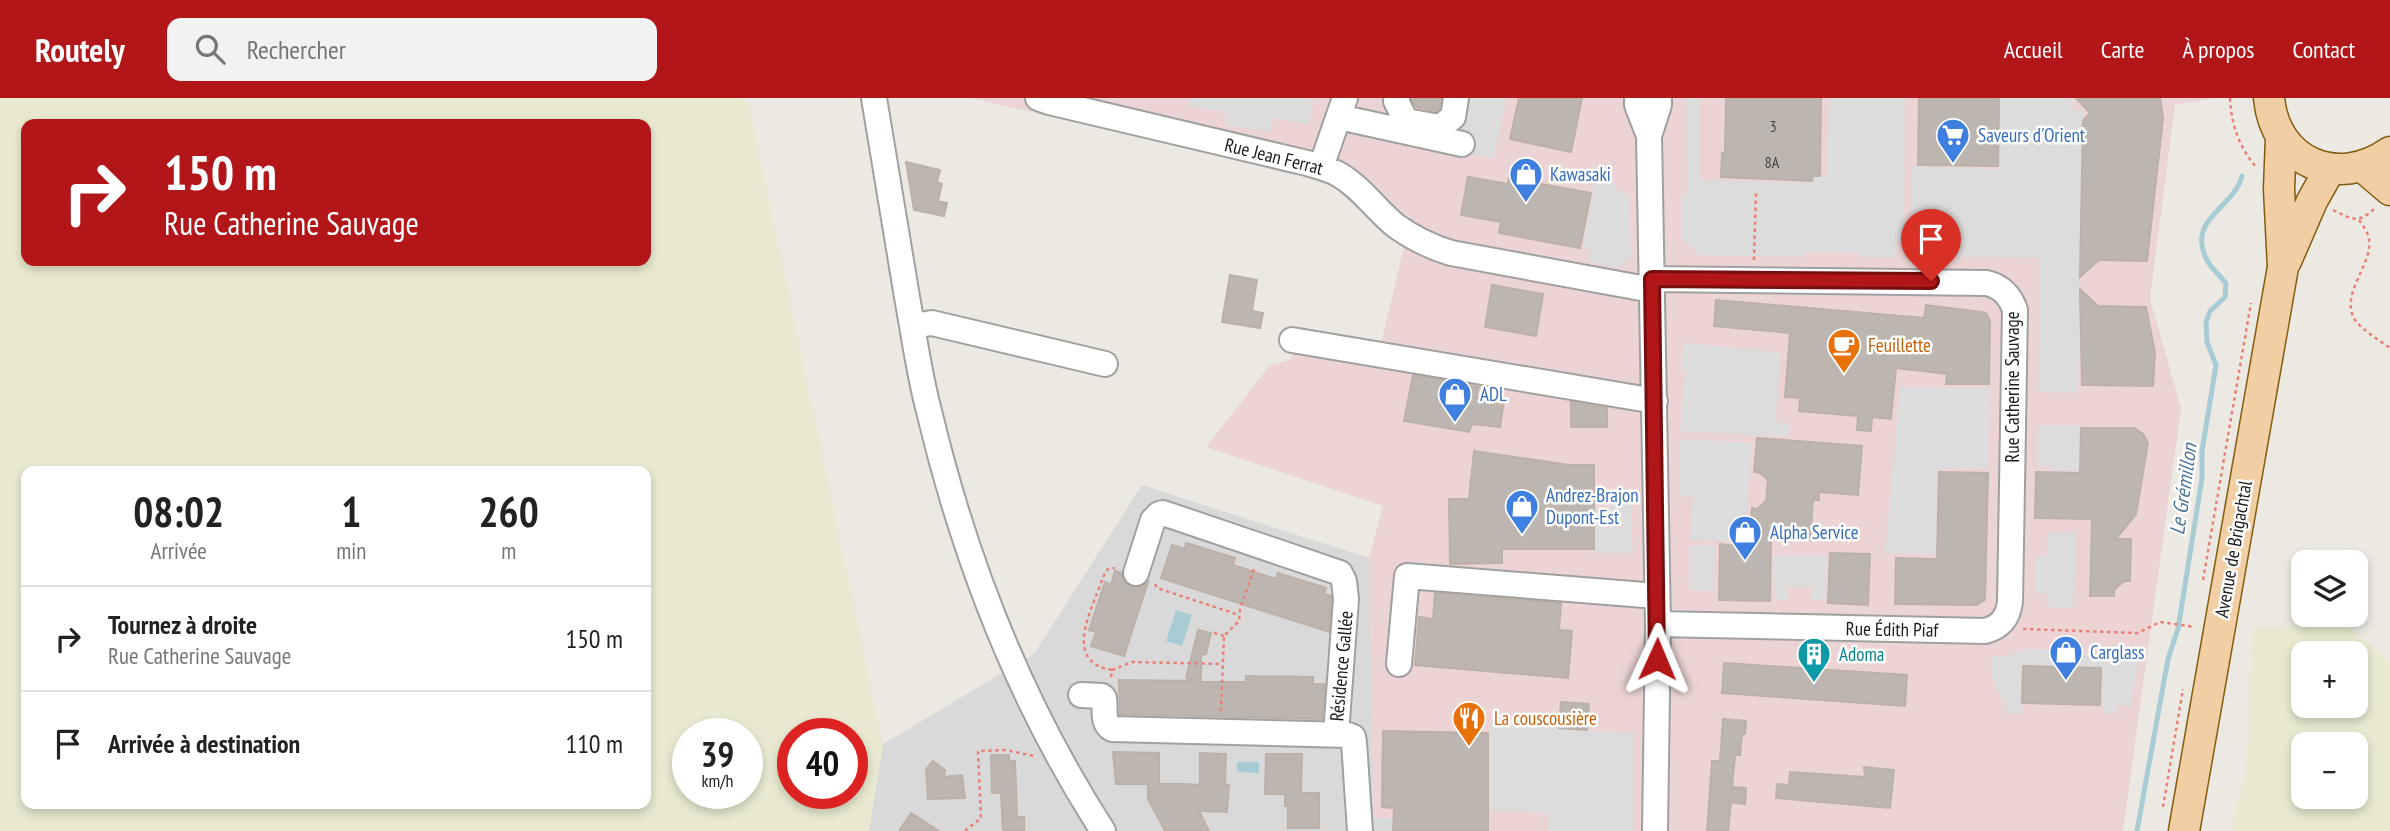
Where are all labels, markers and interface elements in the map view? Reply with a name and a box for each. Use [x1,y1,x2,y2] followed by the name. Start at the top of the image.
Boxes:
[167,18,657,81] search box
[35,28,125,71] text: Routely
[191,30,229,68] icon: search
[247,33,346,66] text: Rechercher
[2004,34,2063,65] text: Accueil
[2101,34,2144,65] text: Carte
[2182,34,2254,65] text: À propos
[2292,34,2355,65] text: Contact
[1769,116,1777,136] house number: 3
[1934,116,1972,165] supermarket icon: Saveurs d'Orient
[1978,123,2086,147] place label: Saveurs d'Orient
[1222,132,1326,180] street label: Rue Jean Ferrat
[164,140,277,204] text: 150 m
[49,147,140,238] icon: right
[1765,152,1780,172] house number: 8A
[1507,155,1545,204] shop icon: Kawasaki
[1550,162,1611,186] place label: Kawasaki
[164,202,419,244] text: Rue Catherine Sauvage
[1901,209,1961,281] pin
[1912,220,1950,258] icon: arrive
[2000,311,2024,463] street label: Rue Catherine Sauvage
[1825,326,1863,375] cafe icon: Feuillette
[1868,333,1931,357] place label: Feuillette
[1436,375,1474,424] shop icon: ADL
[1480,382,1507,406] place label: ADL
[2163,440,2203,536] water label: Le Grémillon
[2209,478,2257,619] street label: Avenue de Brigachtal
[1546,483,1639,529] place label: Andrez-Brajon Dupont-Est
[133,484,224,539] text: 08:02
[341,484,361,539] text: 1
[479,484,539,539] text: 260
[1503,487,1541,536] shop icon: Andrez-Brajon Dupont-Est
[1726,513,1764,562] shop icon: Alpha Service
[1770,520,1859,544] place label: Alpha Service
[151,536,207,565] text: Arrivée
[336,536,366,565] text: min
[501,536,516,565] text: m
[2291,550,2368,809] map controls
[2291,550,2368,627] button: layers
[108,608,257,641] text: Tournez à droite
[1324,610,1358,722] street label: Résidence Gallée
[1846,616,1940,642] street label: Rue Édith Piaf
[49,620,87,658] icon: right
[565,622,623,655] text: 150 m
[1620,622,1694,696] position arrow
[2047,633,2085,682] shop icon: Carglass
[1795,635,1833,684] building icon: Adoma
[2090,640,2144,664] place label: Carglass
[108,641,291,670] text: Rue Catherine Sauvage
[2291,641,2368,718] button: +
[1839,642,1884,666] place label: Adoma
[1450,699,1488,748] restaurant icon: La couscousière
[1494,706,1597,730] place label: La couscousière
[777,718,868,809] speed limit sign: 40
[49,725,87,763] icon: arrive
[108,727,300,760] text: Arrivée à destination
[565,727,623,760] text: 110 m
[701,731,734,777] text: 39
[2291,732,2368,809] button: −
[702,769,733,792] text: km/h

